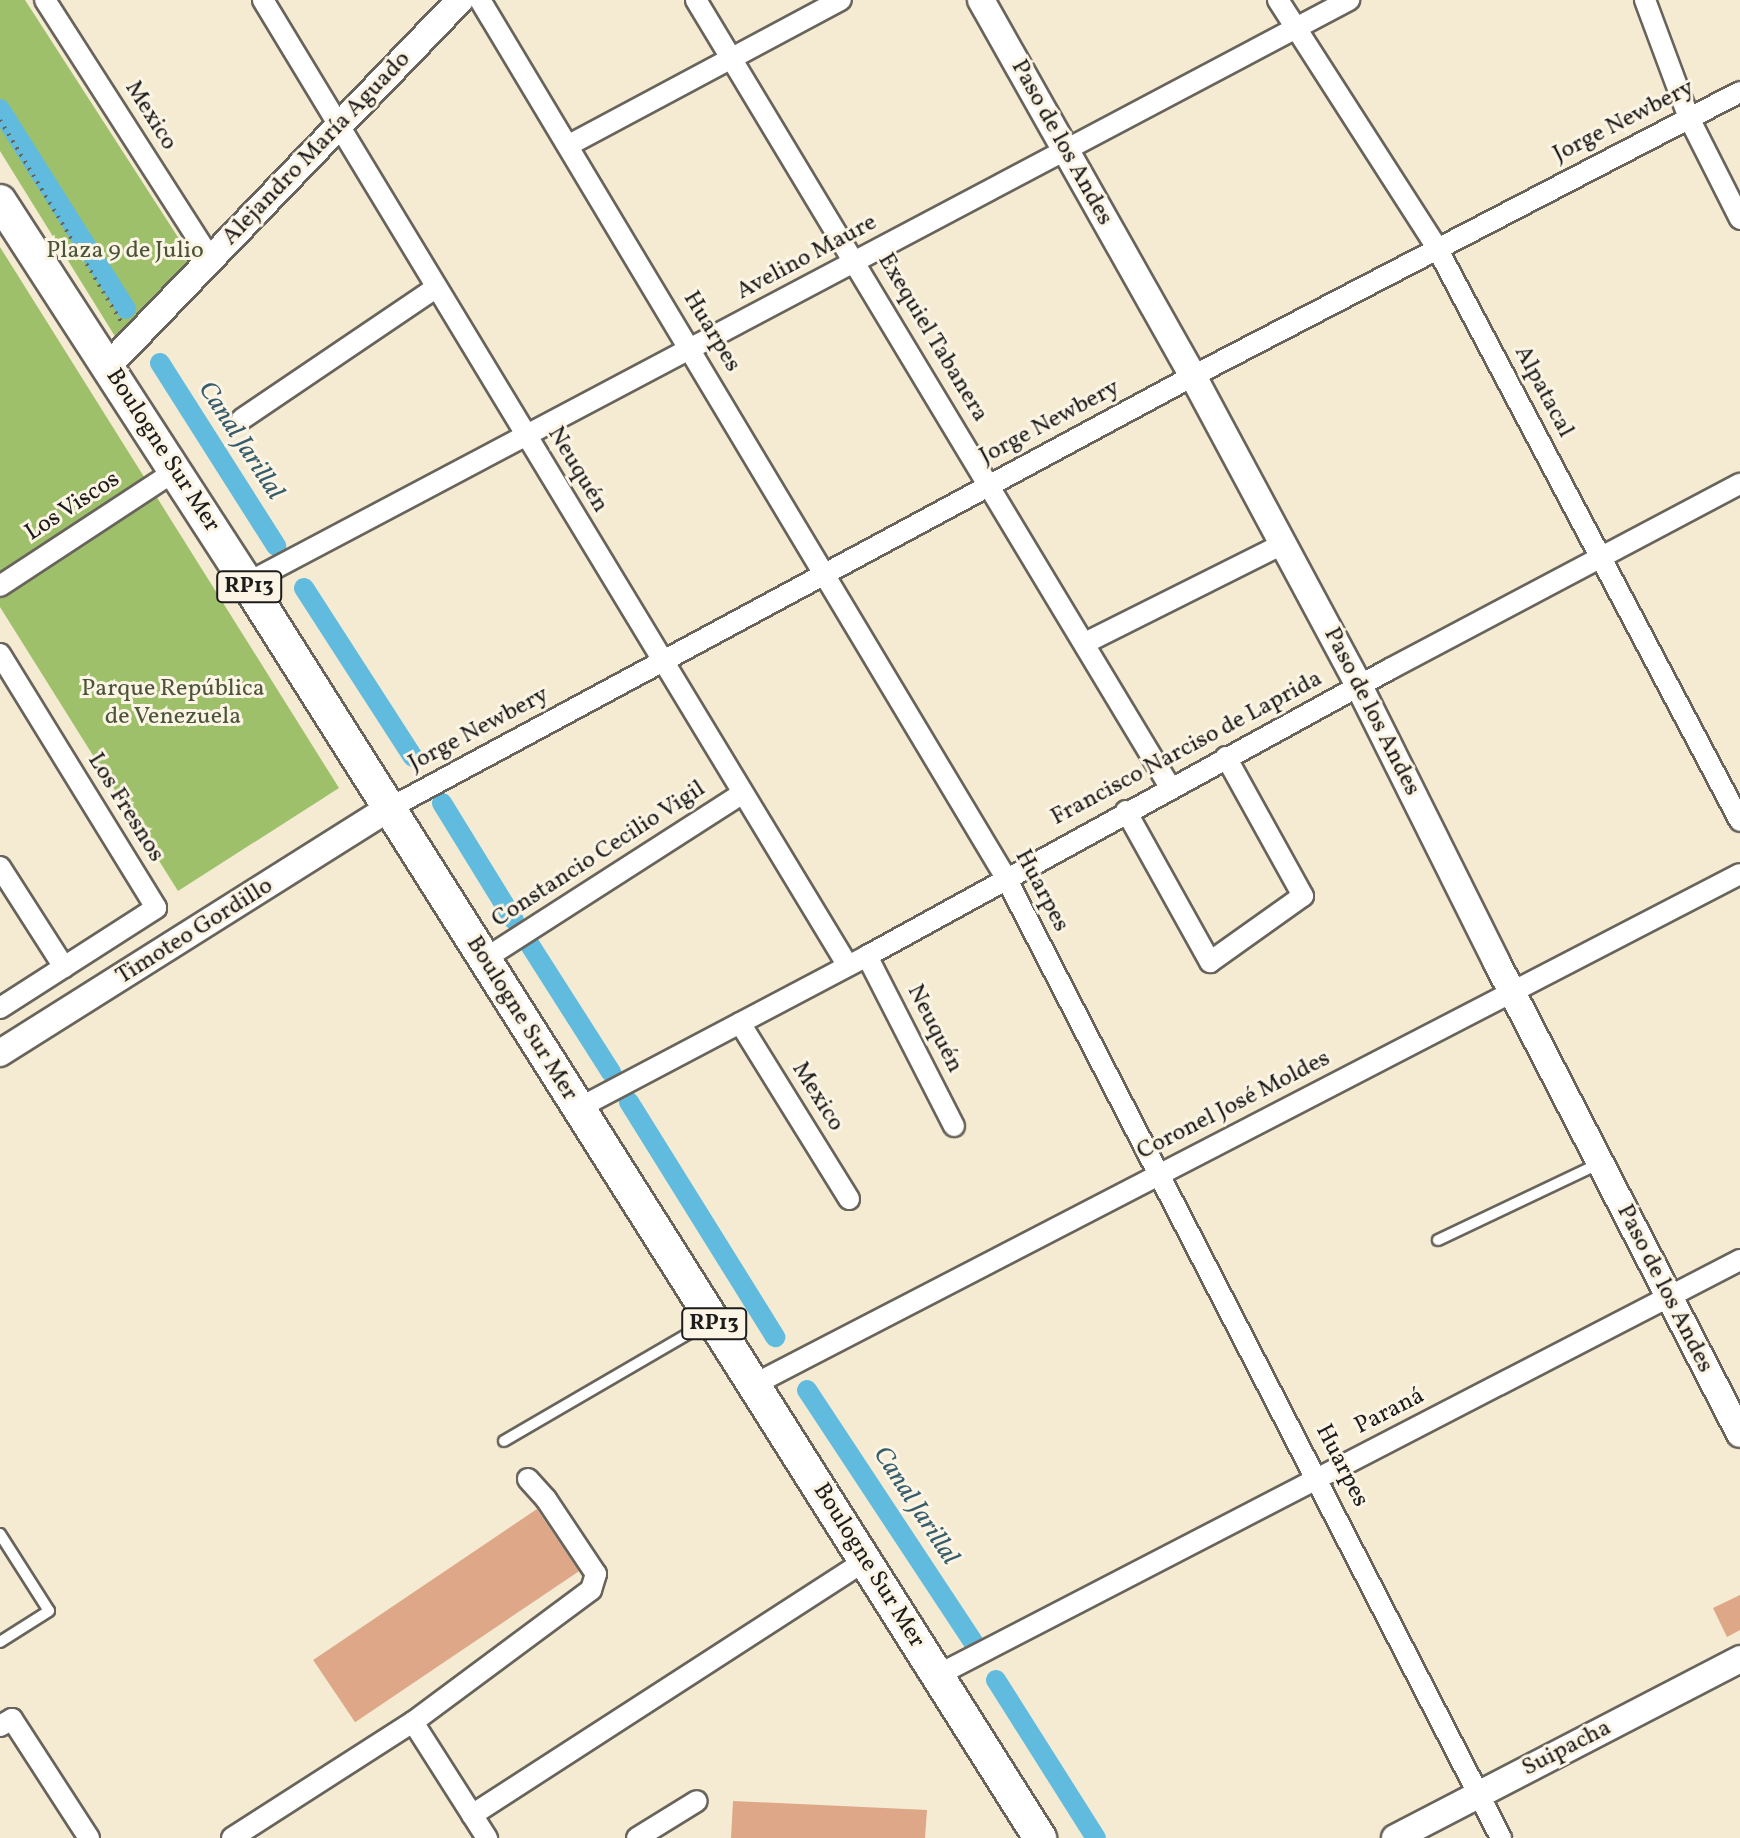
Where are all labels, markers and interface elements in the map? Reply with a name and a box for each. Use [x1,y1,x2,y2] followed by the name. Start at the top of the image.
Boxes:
[217,46,417,252] street label: Alejandro María Aguado
[1004,55,1118,231] street label: Paso de los Andes
[1549,74,1699,170] street label: Jorge Newbery
[118,76,182,156] street label: Mexico
[732,209,882,307] street label: Avelino Maure
[46,238,204,266] park label: Plaza 9 de Julio
[870,248,994,428] street label: Exequiel Tabanera
[676,286,746,378] street label: Huarpes
[1507,341,1579,443] street label: Alpatacal
[98,364,226,538] street label: Boulogne Sur Mer
[975,374,1125,472] street label: Jorge Newbery
[190,376,290,506] water label: Canal Jarillal
[540,422,614,518] street label: Neuquén
[20,466,126,548] street label: Los Viscos
[215,569,283,605] road number: RP13
[1316,623,1426,801] street label: Paso de los Andes
[1047,665,1327,833] street label: Francisco Narciso de Laprida
[81,676,265,732] park label: Parque República de Venezuela
[404,681,554,779] street label: Jorge Newbery
[80,748,170,868] street label: Los Fresnos
[487,775,711,935] street label: Constancio Cecilio Vigil
[1007,845,1075,937] street label: Huarpes
[111,872,279,992] street label: Timoteo Gordillo
[459,931,583,1107] street label: Boulogne Sur Mer
[900,980,968,1078] street label: Neuquén
[1133,1045,1335,1167] street label: Coronel José Moldes
[785,1057,849,1137] street label: Mexico
[1609,1200,1719,1378] street label: Paso de los Andes
[680,1306,748,1342] road number: RP13
[1350,1382,1430,1442] street label: Paraná
[1308,1420,1374,1512] street label: Huarpes
[865,1441,965,1571] water label: Canal Jarillal
[806,1478,930,1654] street label: Boulogne Sur Mer
[1518,1714,1616,1784] street label: Suipacha

